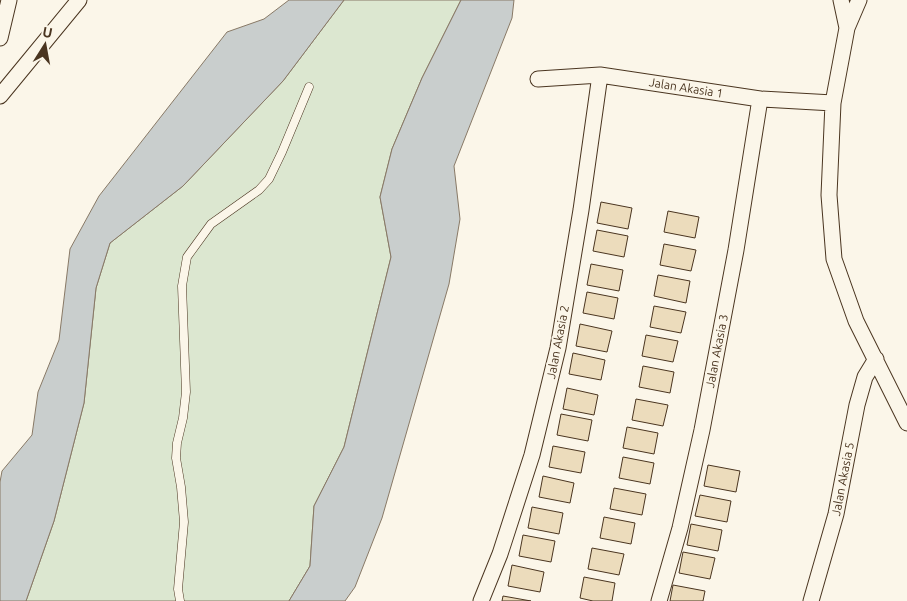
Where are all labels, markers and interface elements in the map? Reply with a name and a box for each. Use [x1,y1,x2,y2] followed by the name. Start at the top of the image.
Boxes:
[20,20,70,70] north arrow
[41,23,54,41] text: U
[648,75,724,100] street label: Jalan Akasia 1
[544,304,571,380] street label: Jalan Akasia 2
[703,313,730,389] street label: Jalan Akasia 3
[829,441,856,517] street label: Jalan Akasia 5

